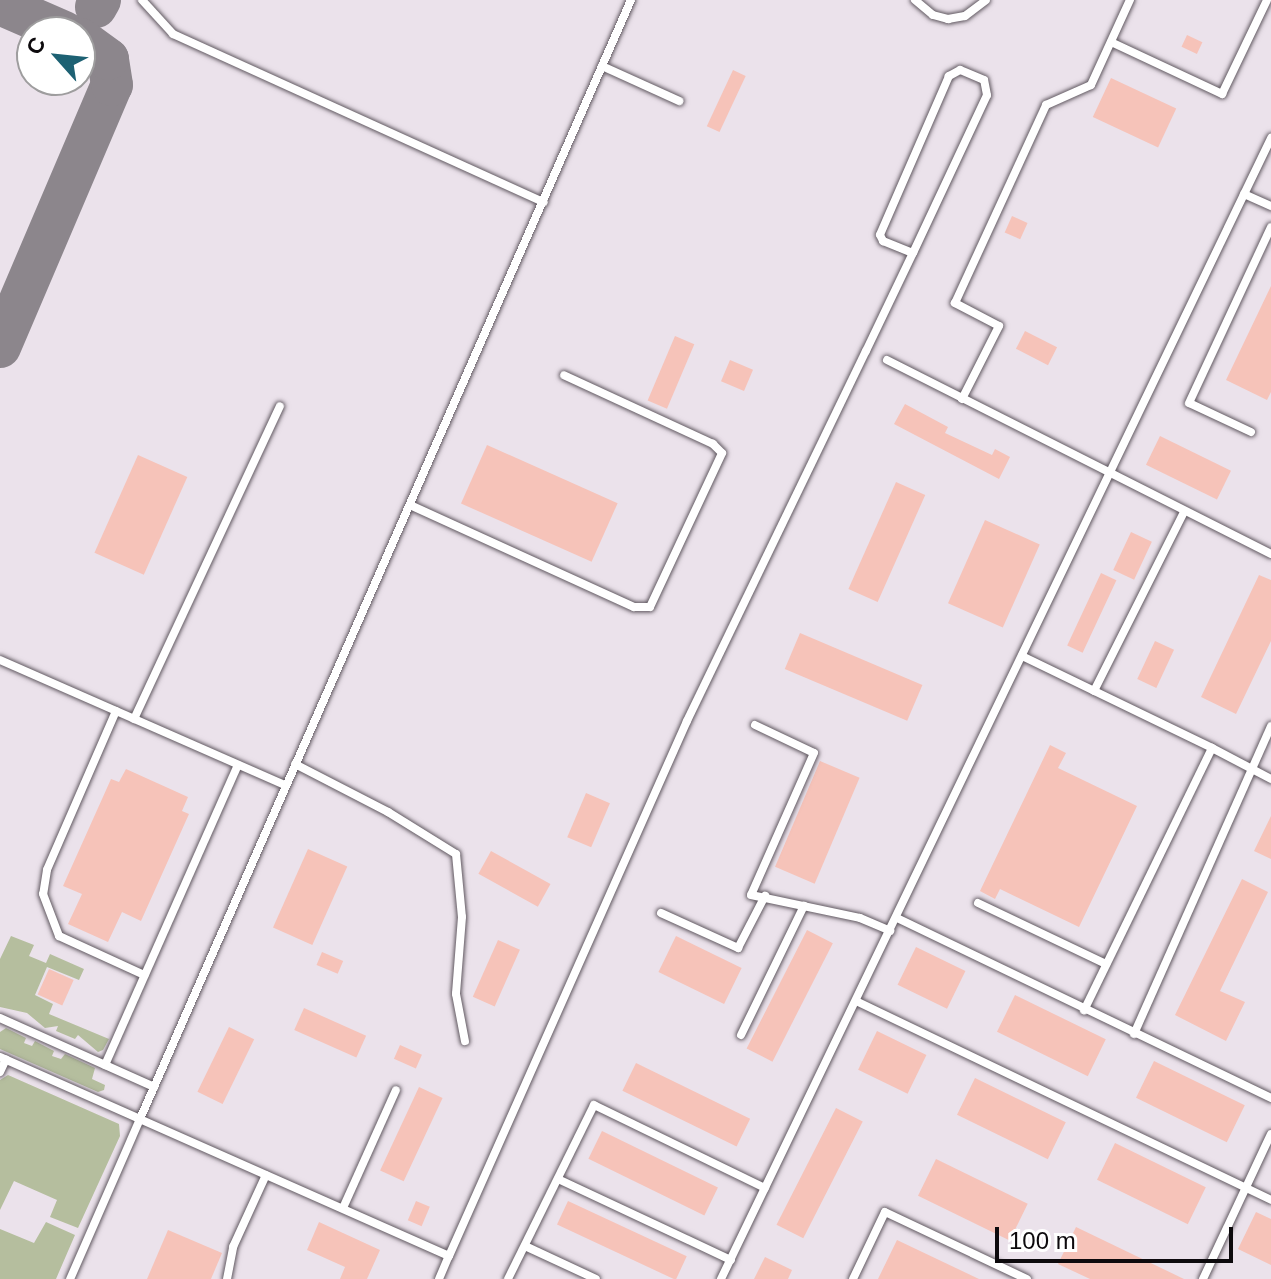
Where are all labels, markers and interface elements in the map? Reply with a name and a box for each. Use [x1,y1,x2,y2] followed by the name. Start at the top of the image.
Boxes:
[16,16,96,96] north arrow
[21,33,51,59] text: С
[999,1211,1237,1261] scale bar
[1009,1227,1076,1254] text: 100 m

